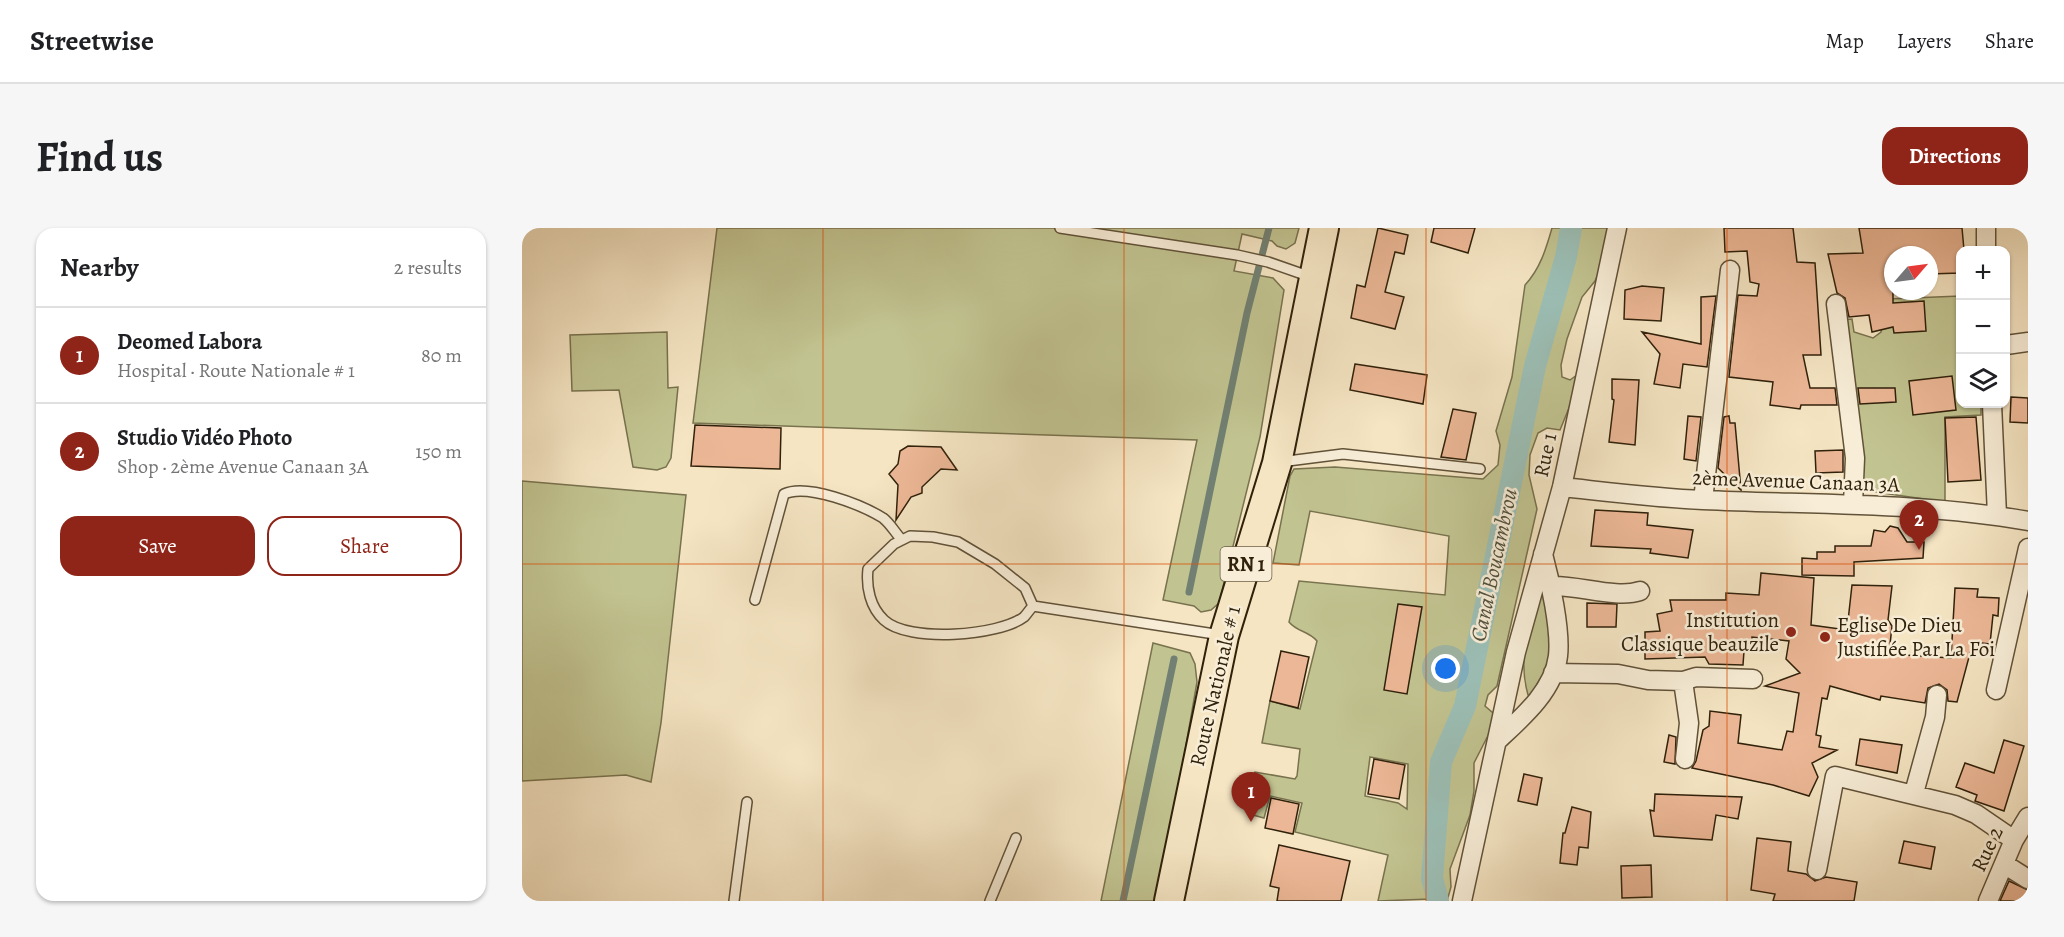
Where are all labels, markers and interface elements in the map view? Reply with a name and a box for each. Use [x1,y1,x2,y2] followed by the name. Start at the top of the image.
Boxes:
[30,22,154,60] text: Streetwise
[1825,27,1864,55] text: Map
[1897,27,1952,55] text: Layers
[1985,27,2034,55] text: Share
[1882,127,2028,185] button: Directions
[36,128,163,185] text: Find us
[1884,246,1938,300] north arrow
[1956,246,2010,408] map controls
[1956,246,2010,300] button: +
[60,250,139,285] text: Nearby
[394,254,462,281] text: 2 results
[1956,300,2010,354] button: −
[117,327,262,357] text: Deomed Labora
[76,342,83,369] text: 1
[421,342,462,369] text: 80 m
[1956,354,2010,408] button: layers
[117,357,355,384] text: Hospital · Route Nationale # 1
[117,423,292,453] text: Studio Vidéo Photo
[1527,430,1563,480] street label: Rue 1
[75,438,84,465] text: 2
[415,438,462,465] text: 150 m
[117,453,368,480] text: Shop · 2ème Avenue Canaan 3A
[1692,463,1901,499] street label: 2ème Avenue Canaan 3A
[1463,485,1525,644] water label: Canal Boucambrou
[1900,500,1938,550] pin: 2
[60,516,255,576] button: Save
[267,516,462,576] button: Share
[1220,547,1272,581] road number: RN 1
[1183,603,1247,769] street label: Route Nationale # 1
[1621,606,1779,658] place label: Institution Classique beauzile
[1837,611,1995,663] place label: Eglise De Dieu Justifiée Par La Foi
[1784,625,1798,639] marker: Institution Classique beauzile
[1818,630,1832,644] marker: Eglise De Dieu Justifiée Par La Foi
[1431,654,1460,683] your location
[1232,772,1270,822] pin: 1
[1964,822,2010,876] street label: Rue 2

